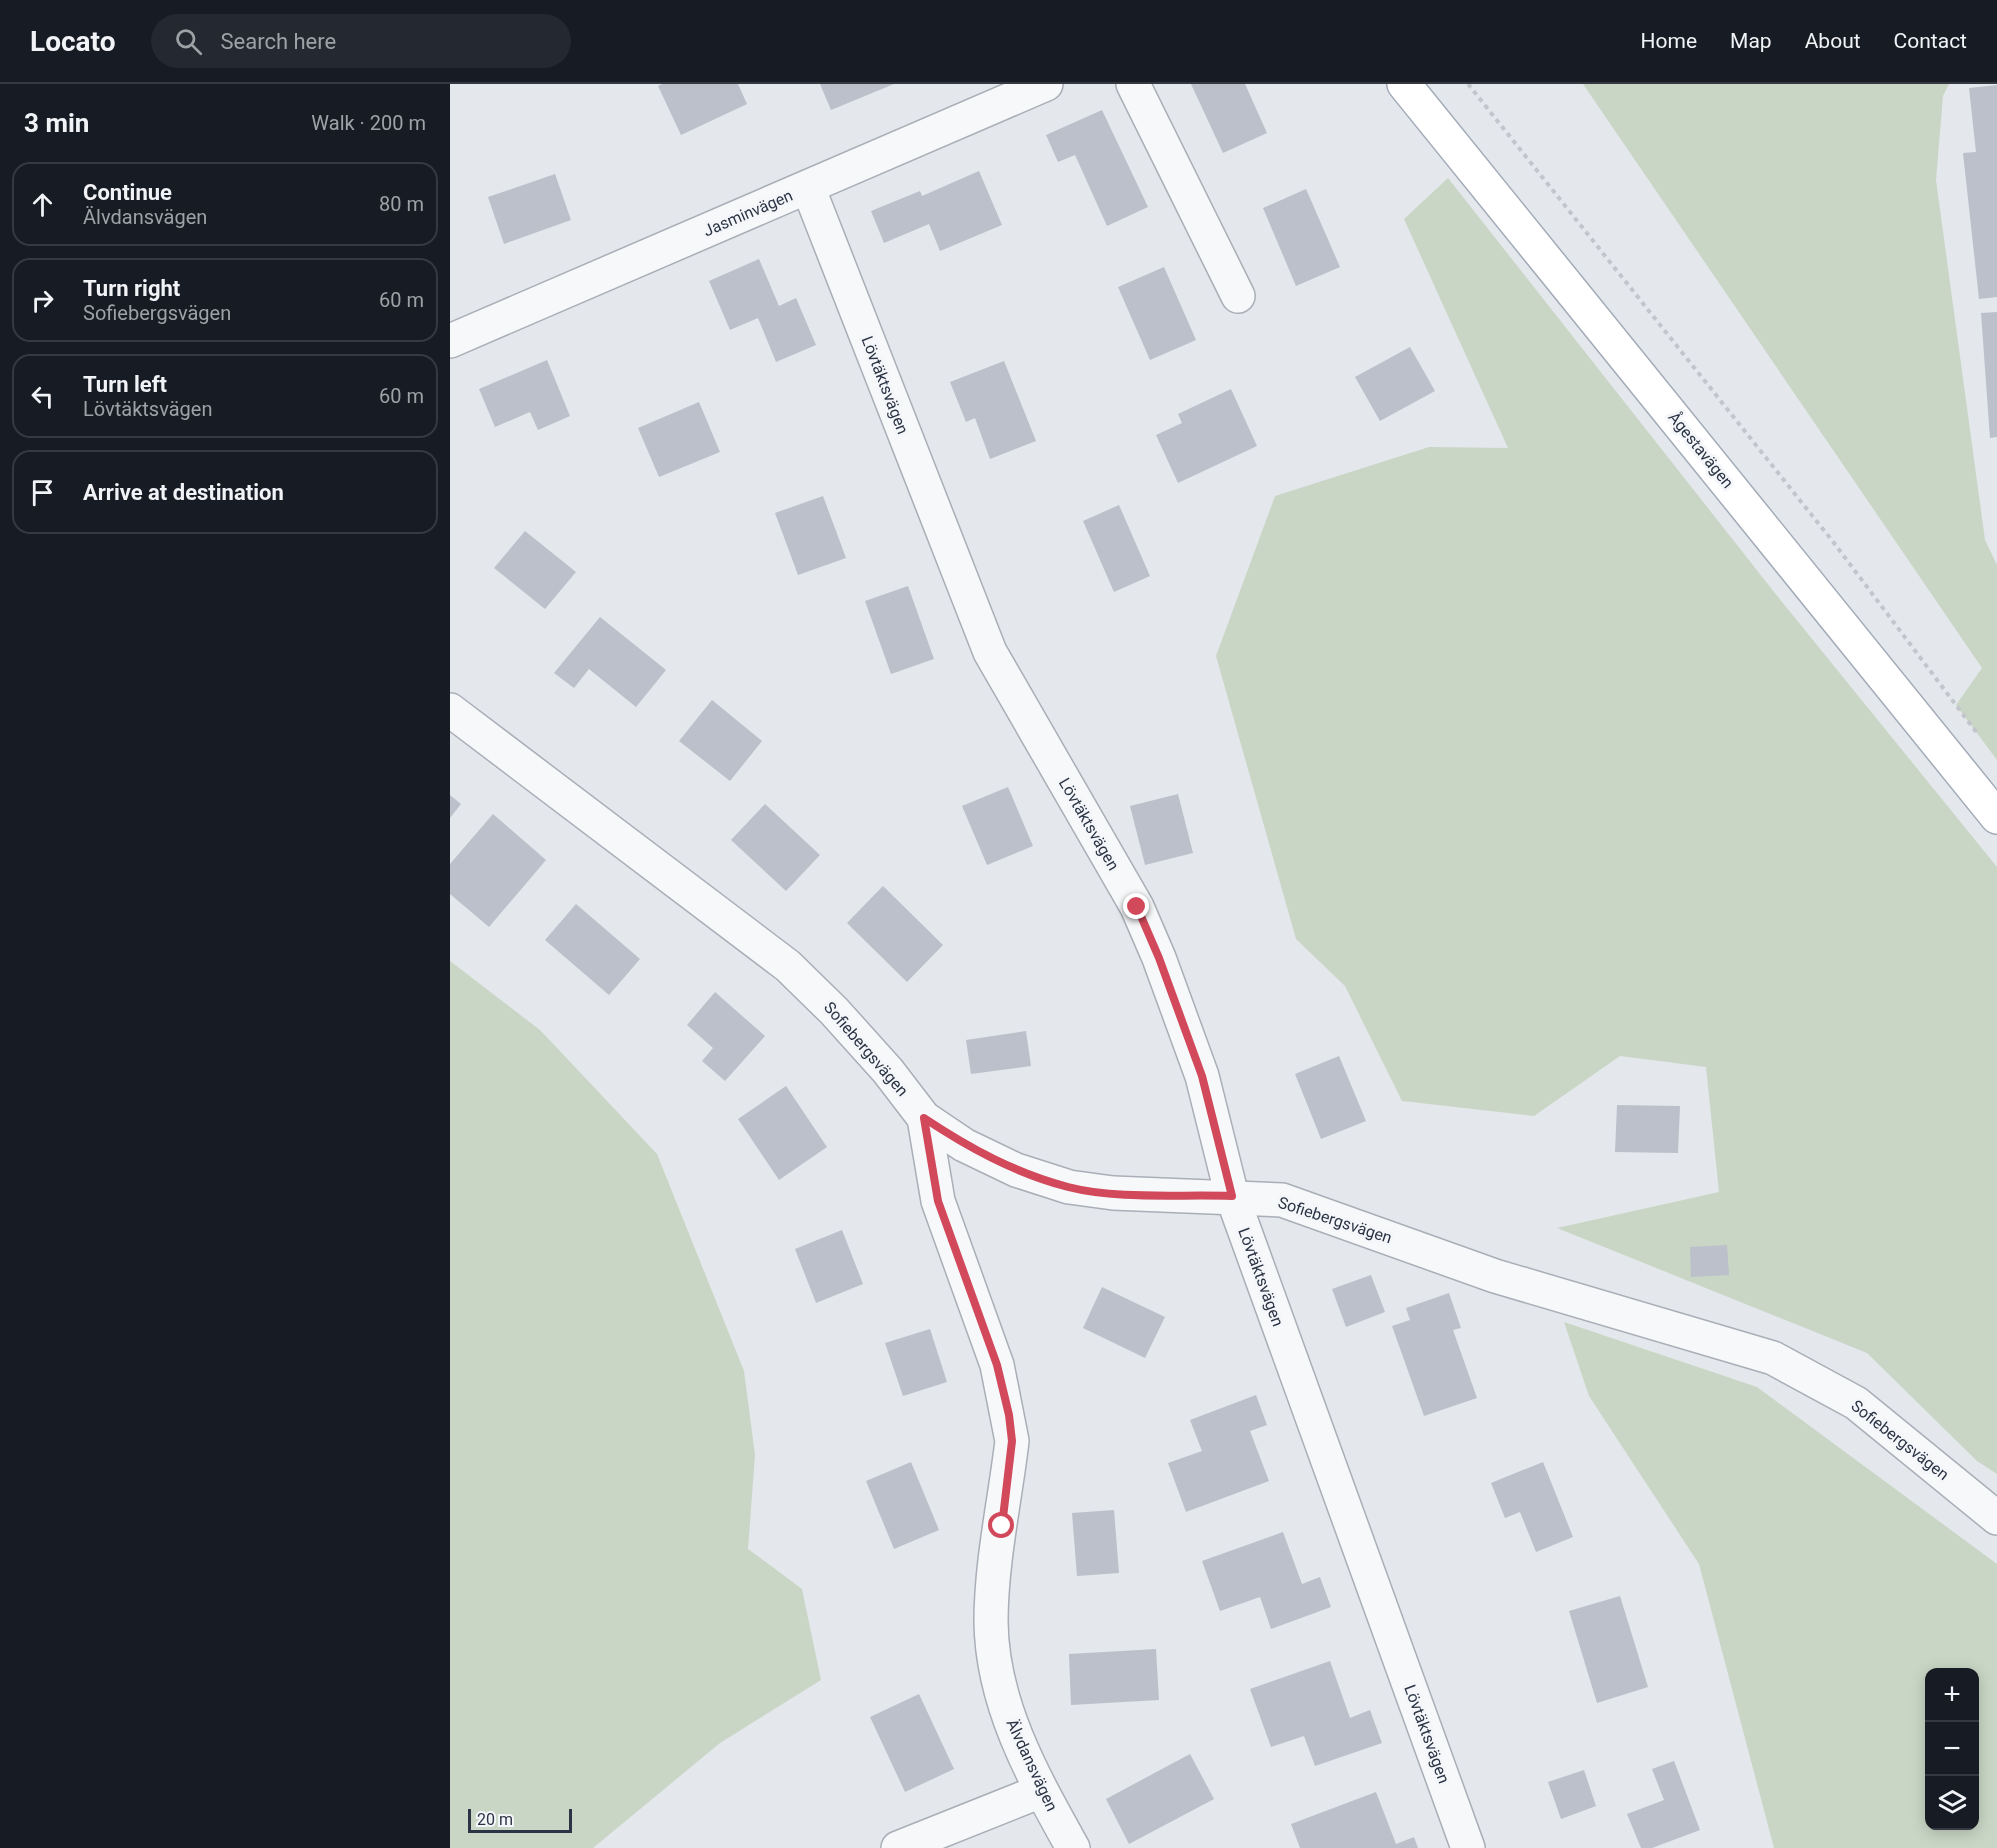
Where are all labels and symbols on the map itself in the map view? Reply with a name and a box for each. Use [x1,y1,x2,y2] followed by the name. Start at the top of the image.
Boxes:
[700,186,796,240] street label: Jasminvägen
[858,333,912,437] street label: Lövtäktsvägen
[1664,407,1738,492] street label: Ågestavägen
[1055,774,1123,874] street label: Lövtäktsvägen
[1123,893,1149,919] route end
[820,998,912,1100] street label: Sofiebergsvägen
[1276,1193,1394,1247] street label: Sofiebergsvägen
[1234,1225,1288,1329] street label: Lövtäktsvägen
[1847,1396,1953,1484] street label: Sofiebergsvägen
[988,1512,1014,1538] route start
[1400,1682,1454,1786] street label: Lövtäktsvägen
[1002,1716,1062,1814] street label: Älvdansvägen
[468,1806,572,1834] scale bar

